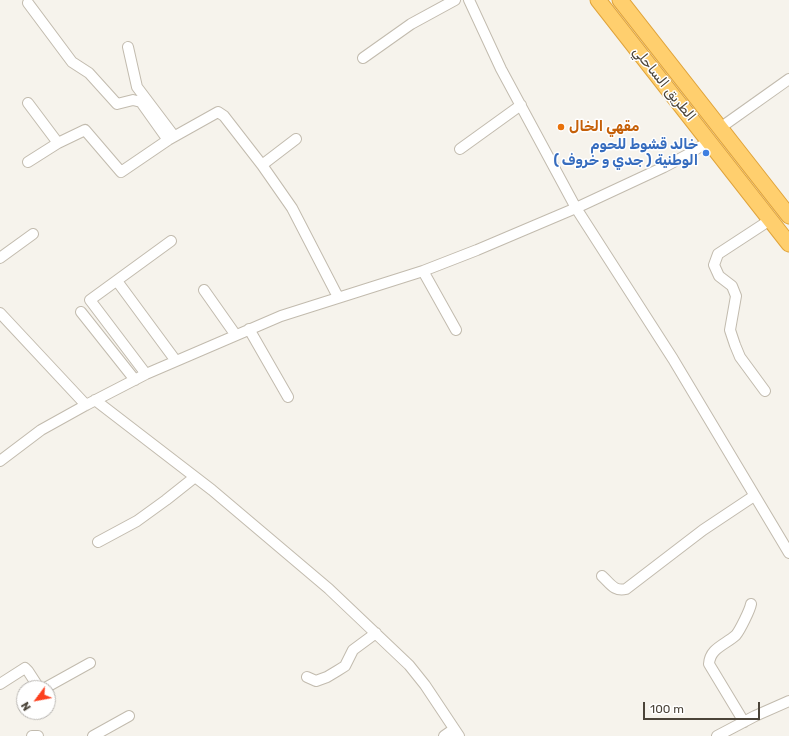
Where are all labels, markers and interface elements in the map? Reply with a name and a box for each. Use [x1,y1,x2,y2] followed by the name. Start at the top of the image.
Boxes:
[629,43,699,125] street label: الطريق الساحلي
[569,119,639,135] place label: مقهي الخال
[556,122,566,132] marker: مقهي الخال
[553,137,698,170] place label: خالد قشوط للحوم الوطنية ( جدي و خروف )
[701,148,711,158] marker: خالد قشوط للحوم الوطنية ( جدي و خروف )
[16,680,56,720] north arrow
[645,694,762,720] scale bar
[19,699,34,713] text: N
[650,702,684,716] text: 100 m

